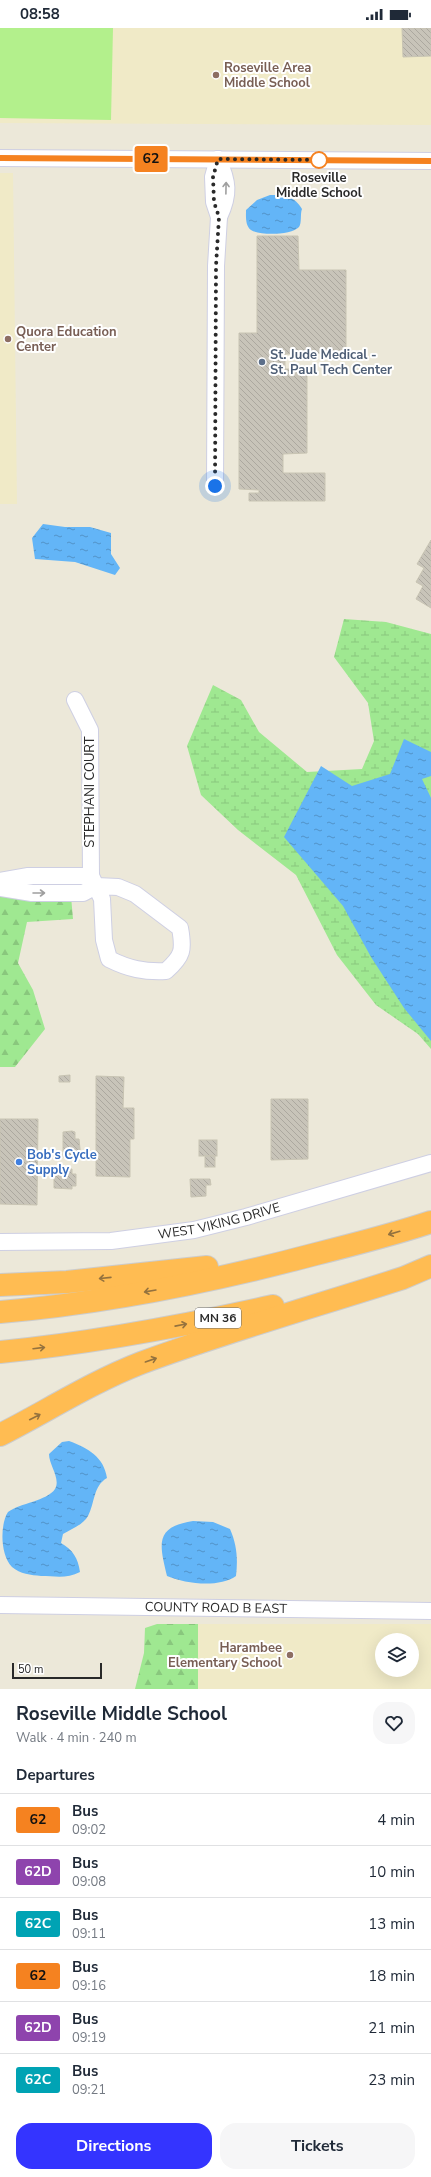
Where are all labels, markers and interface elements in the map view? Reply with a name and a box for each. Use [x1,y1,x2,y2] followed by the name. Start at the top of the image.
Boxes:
[20,4,60,24] text: 08:58
[224,59,311,92] place label: Roseville Area Middle School
[211,70,221,80] marker: Roseville Area Middle School
[133,146,169,172] line badge: 62
[143,149,159,168] text: 62
[310,151,328,169] marker: Roseville Middle School
[276,169,363,202] place label: Roseville Middle School
[222,182,230,195] one-way arrow
[16,323,117,356] place label: Quora Education Center
[3,334,13,344] marker: Quora Education Center
[270,346,393,379] place label: St. Jude Medical - St. Paul Tech Center
[257,357,267,367] marker: St. Jude Medical - St. Paul Tech Center
[205,476,225,496] your location
[81,736,99,848] street label: STEPHANI COURT
[32,889,45,897] one-way arrow
[27,1146,97,1179] place label: Bob's Cycle Supply
[14,1157,24,1167] marker: Bob's Cycle Supply
[157,1198,282,1244] street label: WEST VIKING DRIVE
[387,1230,400,1237] one-way arrow
[99,1274,112,1281] one-way arrow
[144,1287,157,1295] one-way arrow
[195,1308,241,1328] road number: MN 36
[174,1321,187,1329] one-way arrow
[32,1344,45,1352] one-way arrow
[145,1355,157,1363] one-way arrow
[28,1413,40,1420] one-way arrow
[145,1598,287,1618] street label: COUNTY ROAD B EAST
[375,1633,419,1677] map controls
[375,1633,419,1677] button: layers
[168,1639,283,1672] place label: Harambee Elementary School
[285,1650,295,1660] marker: Harambee Elementary School
[12,1661,102,1680] scale bar
[18,1662,43,1677] text: 50 m
[16,1701,227,1727] text: Roseville Middle School
[373,1702,415,1744] button: heart
[16,1729,137,1747] text: Walk · 4 min · 240 m
[16,1765,95,1785] text: Departures
[72,1801,98,1821] text: Bus
[30,1810,46,1829] text: 62
[377,1810,415,1830] text: 4 min
[72,1821,106,1839] text: 09:02
[72,1853,98,1873] text: Bus
[24,1862,52,1881] text: 62D
[368,1862,415,1882] text: 10 min
[72,1873,106,1891] text: 09:08
[72,1905,98,1925] text: Bus
[25,1914,51,1933] text: 62C
[368,1914,415,1934] text: 13 min
[72,1925,106,1943] text: 09:11
[72,1957,98,1977] text: Bus
[30,1966,46,1985] text: 62
[368,1966,415,1986] text: 18 min
[72,1977,106,1995] text: 09:16
[72,2009,98,2029] text: Bus
[24,2018,52,2037] text: 62D
[368,2018,415,2038] text: 21 min
[72,2029,106,2047] text: 09:19
[72,2061,98,2081] text: Bus
[25,2070,51,2089] text: 62C
[368,2070,415,2090] text: 23 min
[72,2081,106,2099] text: 09:21
[16,2123,212,2169] button: Directions
[220,2123,415,2169] button: Tickets

